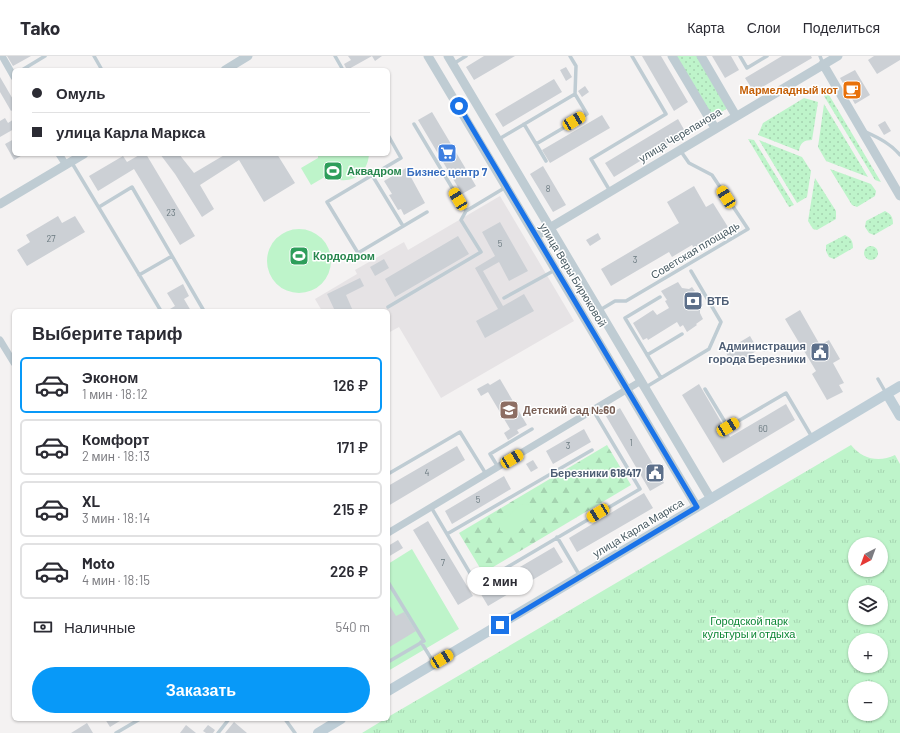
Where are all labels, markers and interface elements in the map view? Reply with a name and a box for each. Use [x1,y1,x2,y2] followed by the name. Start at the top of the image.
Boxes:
[20,16,60,39] text: Tako
[687,19,725,36] text: Карта
[747,19,781,36] text: Слои
[803,19,880,36] text: Поделиться
[841,79,863,101] cafe icon: Мармеладный кот
[739,83,839,96] place label: Мармеладный кот
[56,84,105,102] text: Омуль
[450,97,468,115] route start
[636,104,724,164] street label: улица Черепанова
[561,110,587,132] car
[56,123,205,141] text: улица Карла Маркса
[436,142,458,164] supermarket icon: Бизнес центр 7
[322,160,344,182] sports icon: Аквадром
[347,164,402,177] place label: Аквадром
[407,165,488,178] place label: Бизнес центр 7
[546,183,551,194] house number: 8
[714,184,738,210] car
[447,186,469,212] car
[166,207,176,218] house number: 23
[648,218,742,281] street label: Советская площадь
[537,220,610,329] street label: улица Веры Бирюковой
[46,233,56,244] house number: 27
[498,238,503,249] house number: 5
[288,245,310,267] sports icon: Кордодром
[313,249,375,262] place label: Кордодром
[633,254,638,265] house number: 3
[682,290,704,312] bank icon: ВТБ
[707,294,729,307] place label: ВТБ
[32,322,183,344] text: Выберите тариф
[708,339,806,365] place label: Администрация города Березники
[809,341,831,363] public building icon: Администрация города Березники
[34,367,70,403] icon: car
[82,368,138,386] text: Эконом
[333,376,368,394] text: 126 ₽
[82,386,148,402] text: 1 мин · 18:12
[498,399,520,421] school or university icon: Детский сад №60
[523,403,616,416] place label: Детский сад №60
[715,416,741,438] car
[758,423,768,434] house number: 60
[34,429,70,465] icon: car
[82,430,149,448] text: Комфорт
[629,437,633,448] house number: 1
[336,438,368,456] text: 171 ₽
[566,440,571,451] house number: 3
[82,448,150,464] text: 2 мин · 18:13
[499,448,525,470] car
[644,462,666,484] public building icon: Березники 618417
[550,466,642,479] place label: Березники 618417
[425,467,430,478] house number: 4
[34,491,70,527] icon: car
[82,492,100,510] text: XL
[476,494,481,505] house number: 5
[590,495,686,560] street label: улица Карла Маркса
[333,500,368,518] text: 215 ₽
[585,502,611,524] car
[82,510,150,526] text: 3 мин · 18:14
[848,537,888,577] north arrow
[848,537,888,721] map controls
[34,553,70,589] icon: car
[82,554,115,572] text: Moto
[441,557,446,568] house number: 7
[330,562,368,580] text: 226 ₽
[467,567,533,595] callout: 2 мин
[82,572,150,588] text: 4 мин · 18:15
[482,573,518,589] text: 2 мин
[848,585,888,625] button: layers
[703,614,796,640] park label: Городской парк культуры и отдыха
[32,616,54,638] icon: cash
[491,616,509,634] route end
[64,618,136,636] text: Наличные
[335,619,370,635] text: 540 m
[848,633,888,673] button: +
[429,648,455,670] car
[32,667,370,713] button: Заказать
[848,681,888,721] button: −

